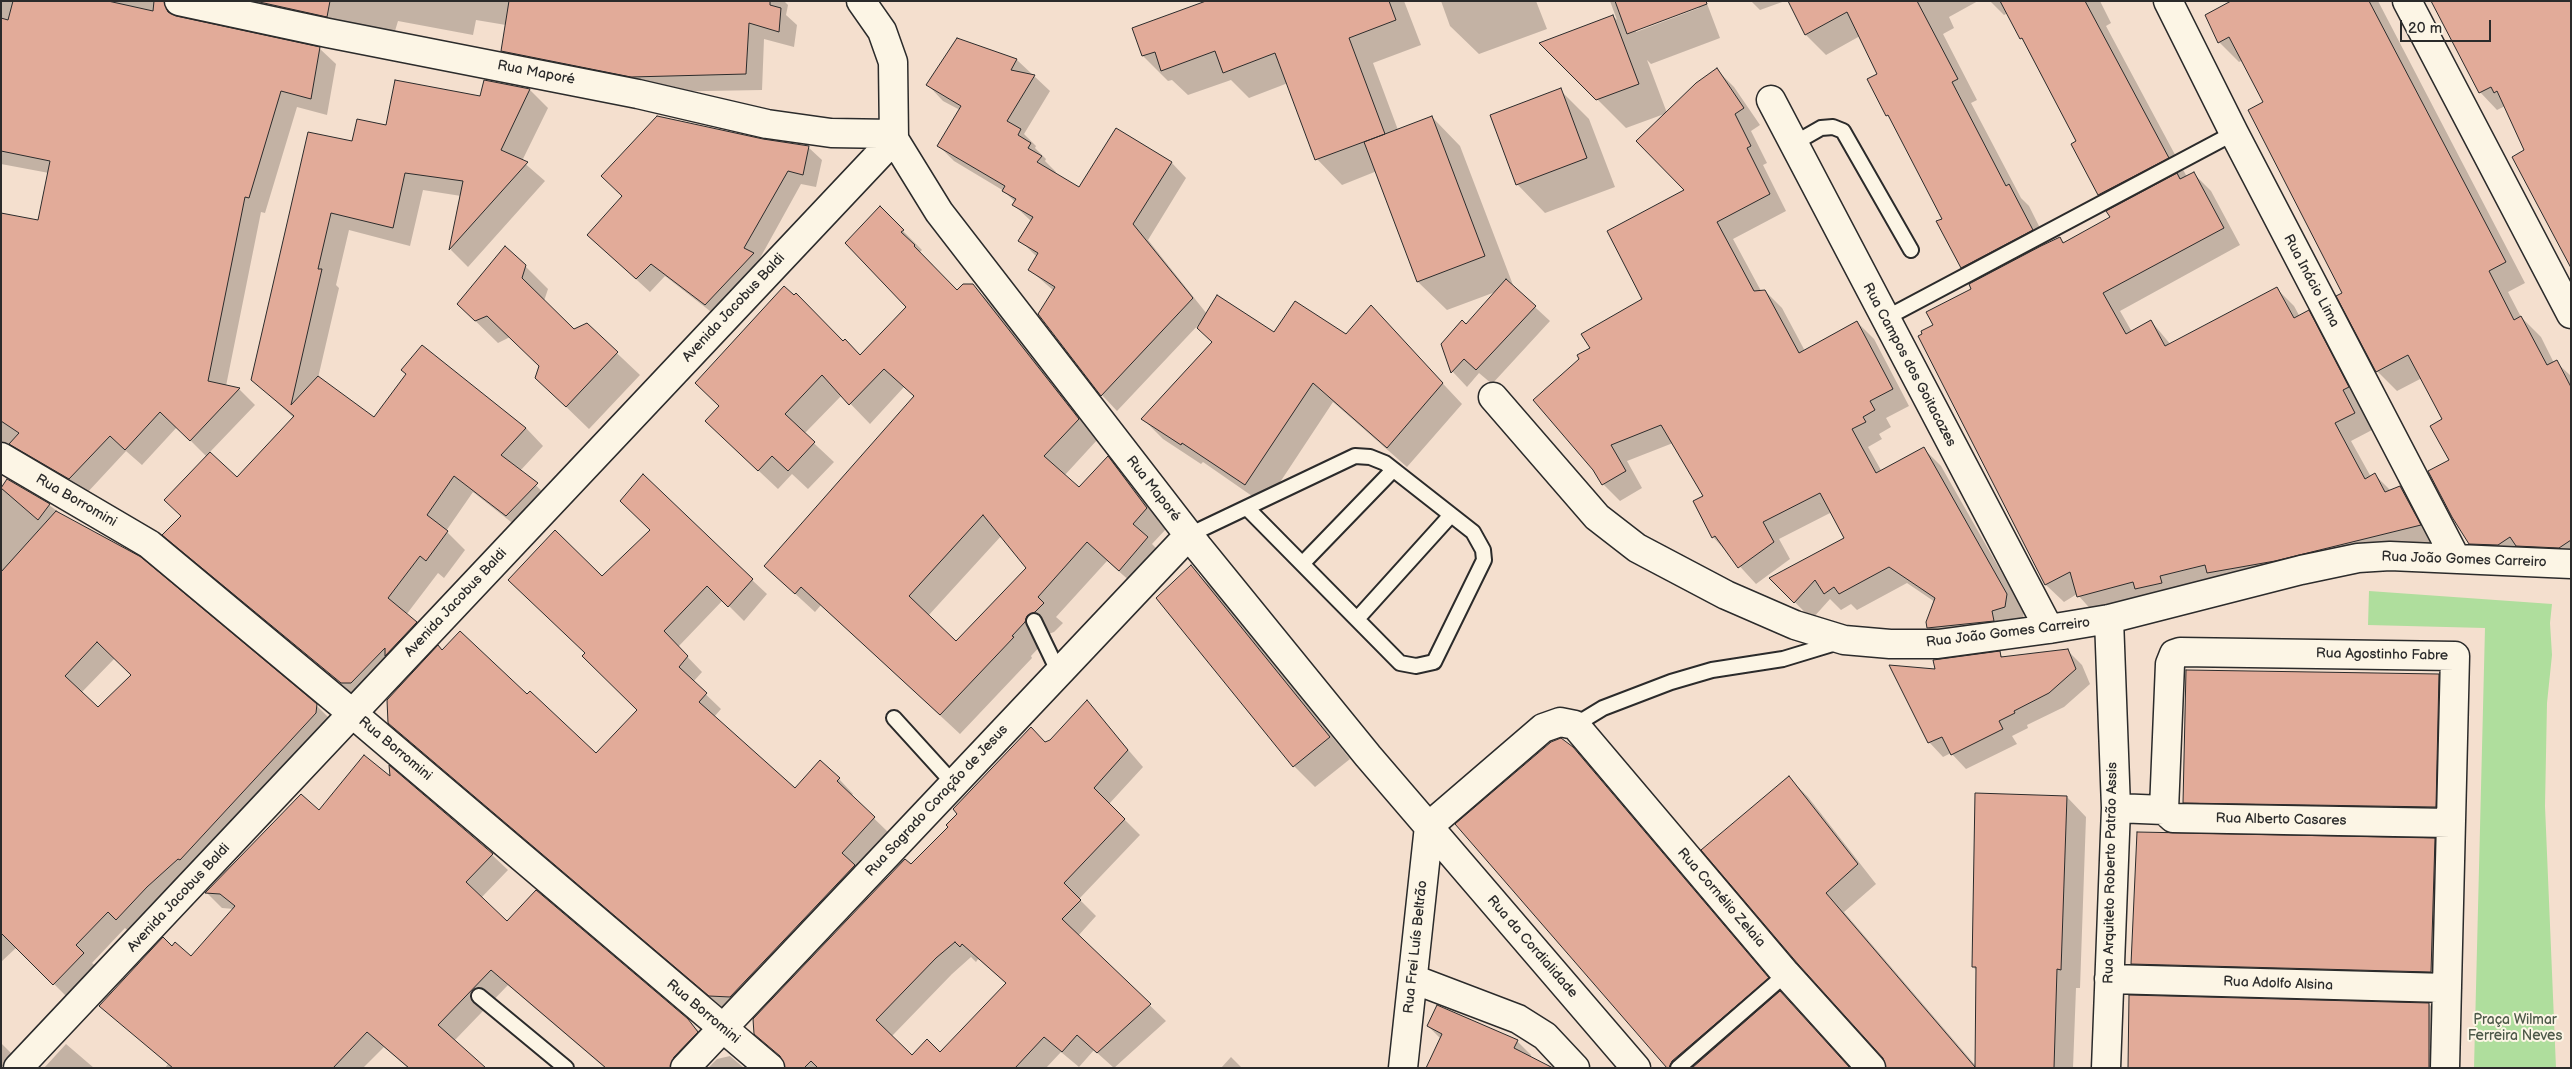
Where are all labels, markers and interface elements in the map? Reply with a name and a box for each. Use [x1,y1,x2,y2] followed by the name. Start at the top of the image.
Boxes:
[2402,10,2493,42] scale bar
[2408,19,2442,38] text: 20 m
[496,57,576,89] street label: Rua Maporé
[2279,232,2343,330] street label: Rua Inácio Lima
[679,250,789,366] street label: Avenida Jacobus Baldi
[1859,280,1959,450] street label: Rua Campos dos Goitacazes
[1122,453,1184,525] street label: Rua Maporé
[32,471,120,531] street label: Rua Borromini
[401,545,511,661] street label: Avenida Jacobus Baldi
[2381,549,2547,571] street label: Rua João Gomes Carreiro
[1925,615,2091,651] street label: Rua João Gomes Carreiro
[2316,645,2448,665] street label: Rua Agostinho Fabre
[355,713,435,785] street label: Rua Borromini
[862,722,1012,880] street label: Rua Sagrado Coração de Jesus
[2101,762,2121,984] street label: Rua Arquiteto Roberto Patrão Assis
[2215,810,2347,830] street label: Rua Alberto Casares
[124,840,234,956] street label: Avenida Jacobus Baldi
[1673,845,1769,951] street label: Rua Cornélio Zelaia
[1401,880,1431,1014] street label: Rua Frei Luís Beltrão
[1483,893,1581,1001] street label: Rua da Cordialidade
[2223,974,2333,994] street label: Rua Adolfo Alsina
[663,976,743,1048] street label: Rua Borromini
[2468,1012,2562,1044] park label: Praça Wilmar Ferreira Neves

